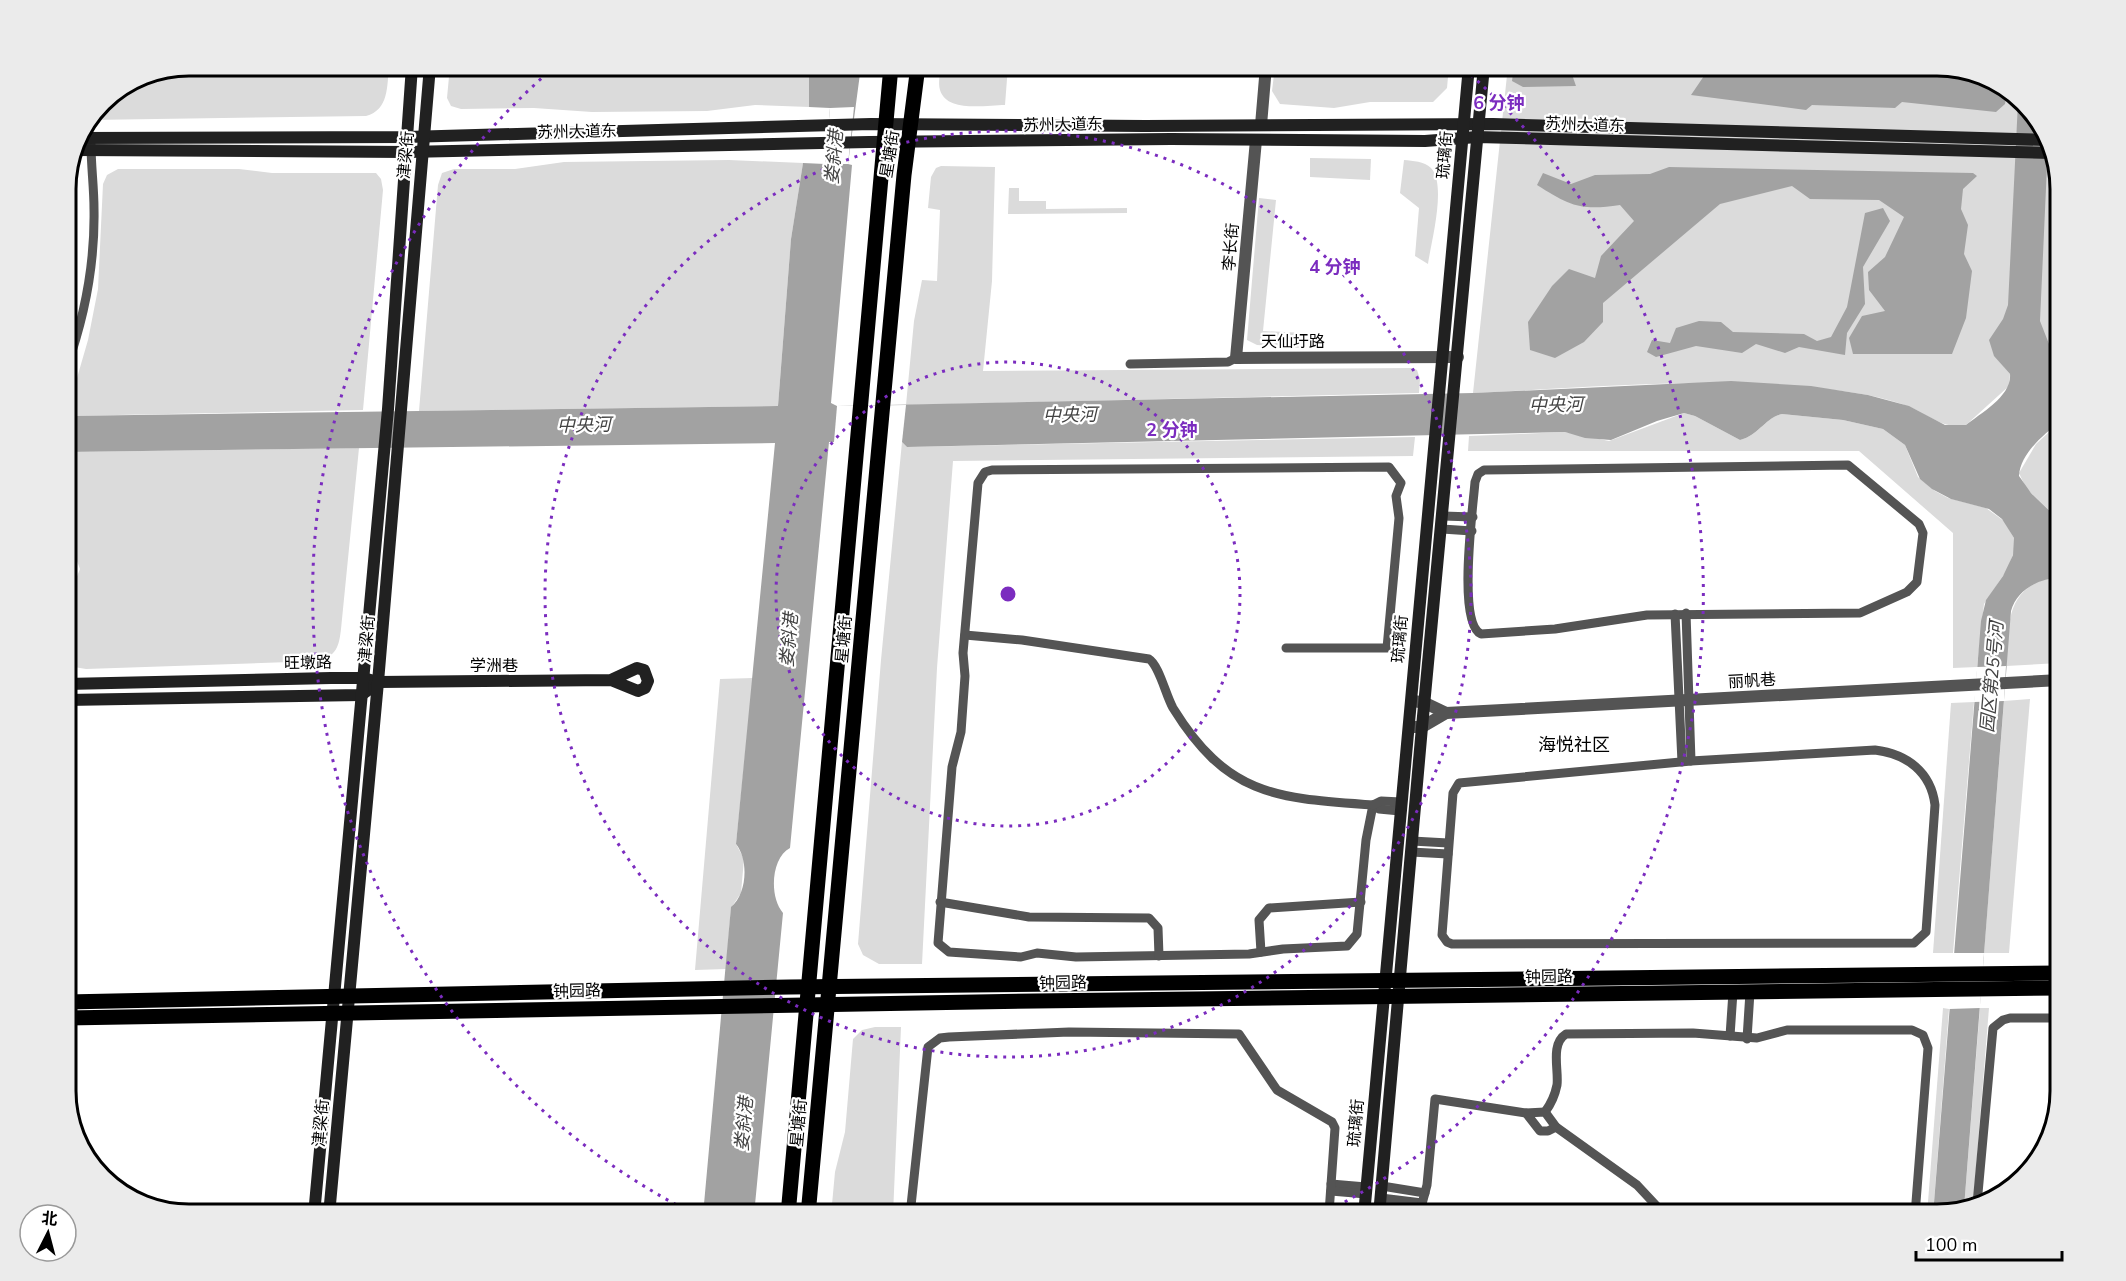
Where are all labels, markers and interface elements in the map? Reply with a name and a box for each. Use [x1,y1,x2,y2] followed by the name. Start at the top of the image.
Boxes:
[1473,91,1525,115] text: 6 分钟
[1023,113,1103,137] street label: 苏州大道东
[1545,113,1625,137] street label: 苏州大道东
[537,120,617,144] street label: 苏州大道东
[820,126,849,185] water label: 娄斜港
[875,129,905,180] street label: 星塘街
[393,130,419,180] street label: 津梁街
[1432,130,1458,180] street label: 琉璃街
[1218,222,1244,272] street label: 李长街
[1309,255,1361,279] text: 4 分钟
[1261,331,1325,353] street label: 天仙圩路
[1529,392,1586,417] water label: 中央河
[1043,402,1100,427] water label: 中央河
[557,412,614,437] water label: 中央河
[1146,418,1198,442] text: 2 分钟
[998,584,1018,604] centre of rings
[775,609,804,668] water label: 娄斜港
[354,614,380,664] street label: 津梁街
[831,614,857,664] street label: 星塘街
[1387,614,1413,664] street label: 琉璃街
[1975,617,2009,734] water label: 园区第25号河
[284,652,332,674] street label: 旺墩路
[470,655,518,677] street label: 学洲巷
[1728,669,1777,693] street label: 丽帆巷
[1538,733,1610,757] district label: 海悦社区
[1525,966,1573,988] street label: 钟园路
[1039,972,1087,994] street label: 钟园路
[553,980,601,1002] street label: 钟园路
[730,1093,759,1152] water label: 娄斜港
[308,1098,334,1148] street label: 津梁街
[786,1098,812,1148] street label: 星塘街
[1343,1098,1369,1148] street label: 琉璃街
[18,1203,78,1263] north arrow
[40,1207,59,1231] text: 北
[1916,1224,2062,1262] scale bar
[1925,1233,1977,1257] text: 100 m

